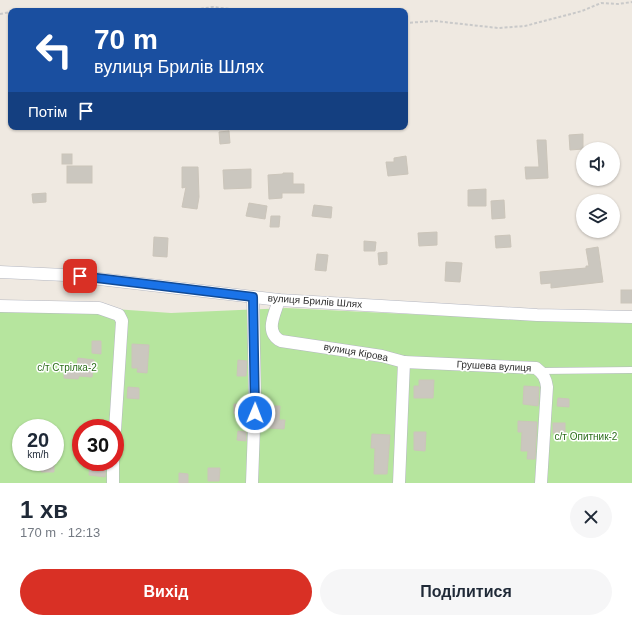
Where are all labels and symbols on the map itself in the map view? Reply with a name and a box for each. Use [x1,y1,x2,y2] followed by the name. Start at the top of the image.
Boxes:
[63,259,97,293] pin
[267,292,363,310] street label: вулиця Брилів Шлях
[323,341,389,363] street label: вулиця Кірова
[456,359,532,373] street label: Грушева вулиця
[37,362,97,373] park label: с/т Стрілка-2
[234,392,276,434] position arrow
[72,419,124,471] speed limit sign: 30
[555,431,618,442] park label: с/т Опитник-2

